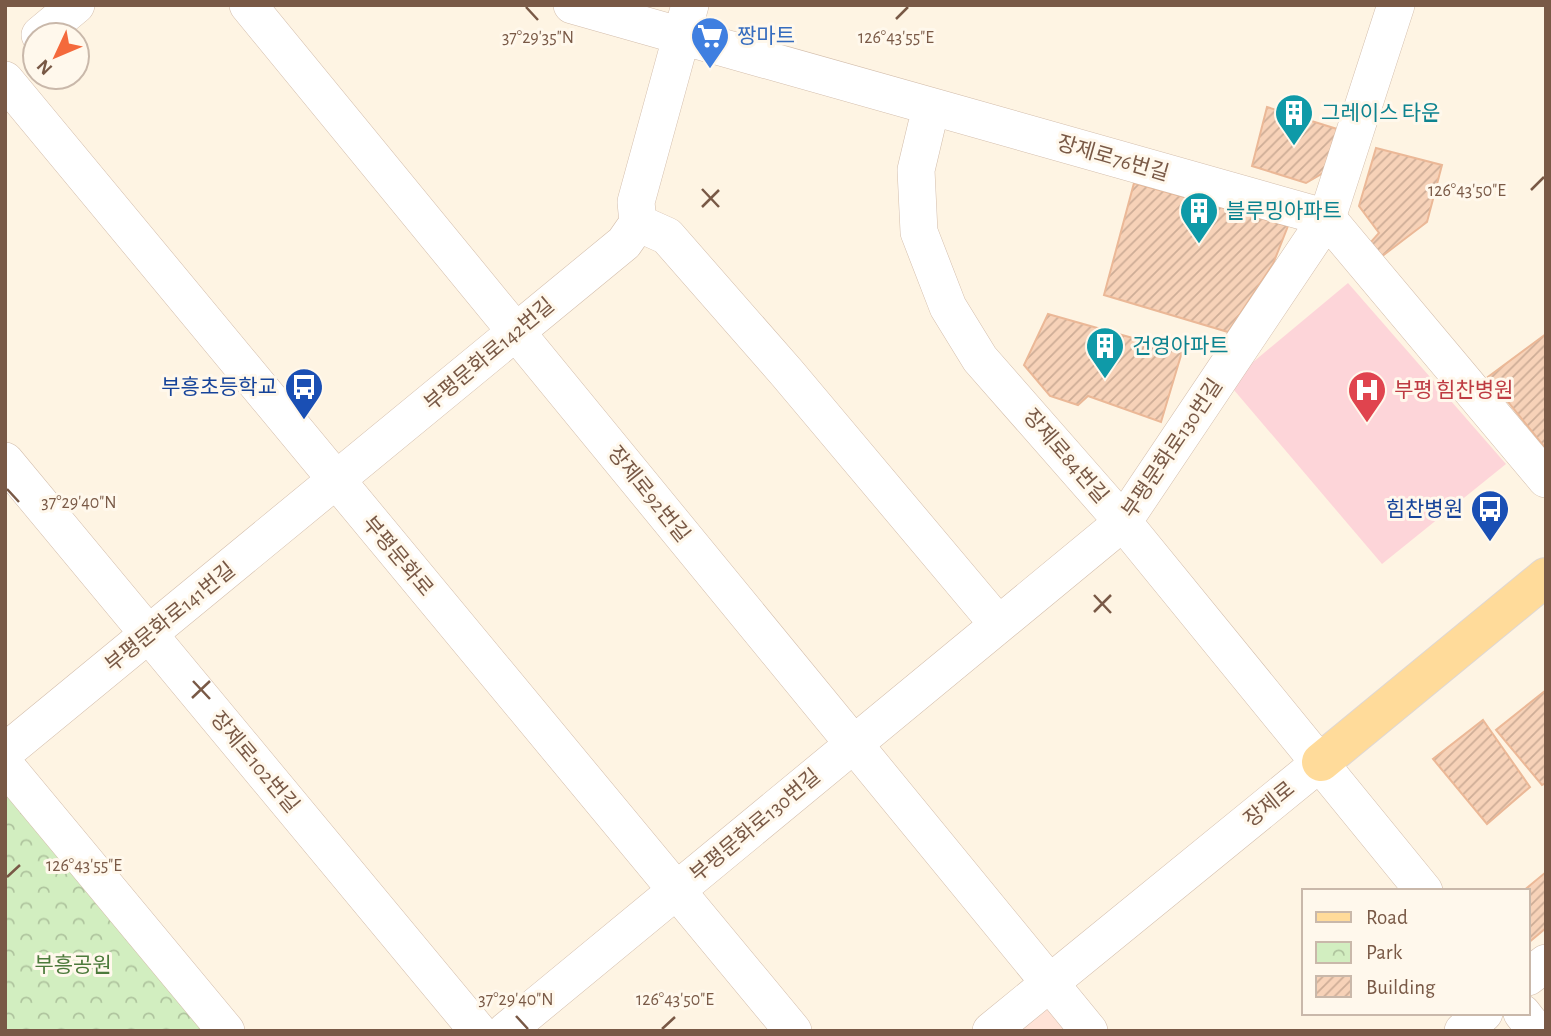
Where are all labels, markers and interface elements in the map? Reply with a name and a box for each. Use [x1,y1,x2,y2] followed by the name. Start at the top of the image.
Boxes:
[689,15,731,70] supermarket icon: 짱마트
[21,21,91,91] north arrow
[737,25,795,47] place label: 짱마트
[502,29,574,47] text: 37°29'35"N
[858,29,934,47] text: 126°43'55"E
[33,55,56,78] text: N
[1273,92,1315,147] building icon: 그레이스 타운
[1321,102,1440,124] place label: 그레이스 타운
[1055,132,1171,184] street label: 장제로76번길
[1428,182,1506,200] text: 126°43'50"E
[1178,190,1220,245] building icon: 블루밍아파트
[1226,200,1342,222] place label: 블루밍아파트
[420,293,558,415] street label: 부평문화로142번길
[1084,325,1126,380] building icon: 건영아파트
[1132,335,1229,357] place label: 건영아파트
[283,366,325,421] bus stop icon: 부흥초등학교
[1346,369,1388,424] hospital icon: 부평 힘찬병원
[1118,375,1226,521] street label: 부평문화로130번길
[161,376,277,398] place label: 부흥초등학교
[1394,379,1513,401] place label: 부평 힘찬병원
[1019,405,1113,507] street label: 장제로84번길
[604,442,694,546] street label: 장제로92번길
[1469,488,1511,543] bus stop icon: 힘찬병원
[41,494,117,512] text: 37°29'40"N
[1386,498,1463,520] place label: 힘찬병원
[359,512,437,600] street label: 부평문화로
[101,558,239,676] street label: 부평문화로141번길
[207,707,303,817] street label: 장제로102번길
[686,764,824,886] street label: 부평문화로130번길
[1240,777,1298,831] street label: 장제로
[46,857,122,875] text: 126°43'55"E
[1302,889,1530,1015] legend
[1366,907,1408,928] text: Road
[1366,942,1403,963] text: Park
[34,954,112,976] park label: 부흥공원
[1366,977,1436,998] text: Building
[478,991,554,1009] text: 37°29'40"N
[636,991,714,1009] text: 126°43'50"E

